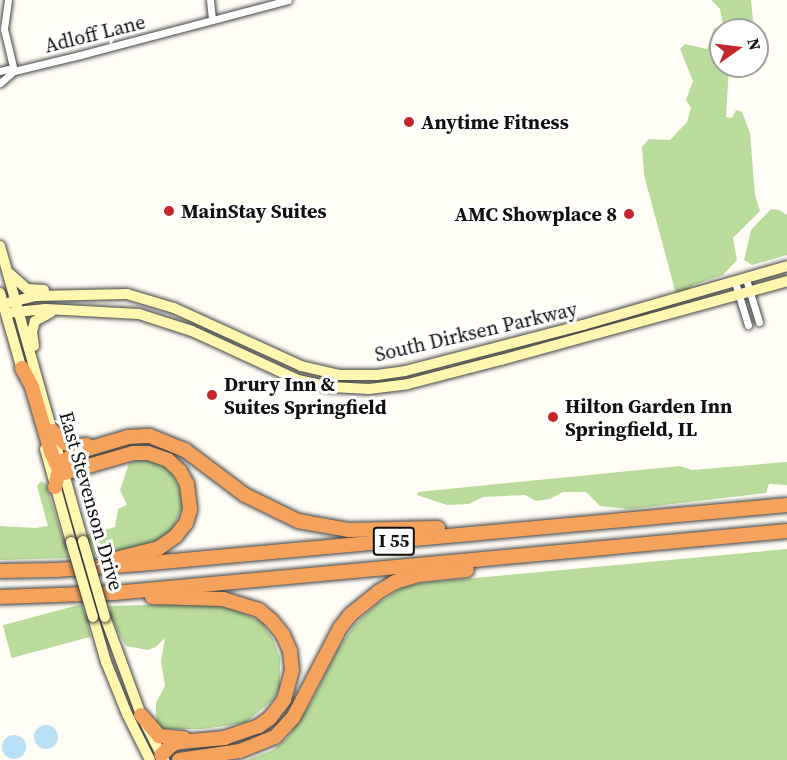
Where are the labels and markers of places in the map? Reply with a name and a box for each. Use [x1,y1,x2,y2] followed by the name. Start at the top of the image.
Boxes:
[421,110,569,134] place label: Anytime Fitness
[402,115,416,129] marker: Anytime Fitness
[181,199,326,223] place label: MainStay Suites
[454,202,617,226] place label: AMC Showplace 8
[162,204,176,218] marker: MainStay Suites
[622,207,636,221] marker: AMC Showplace 8
[224,372,387,419] place label: Drury Inn & Suites Springfield
[205,388,219,402] marker: Drury Inn & Suites Springfield
[565,394,732,441] place label: Hilton Garden Inn Springfield, IL
[546,410,560,424] marker: Hilton Garden Inn Springfield, IL

